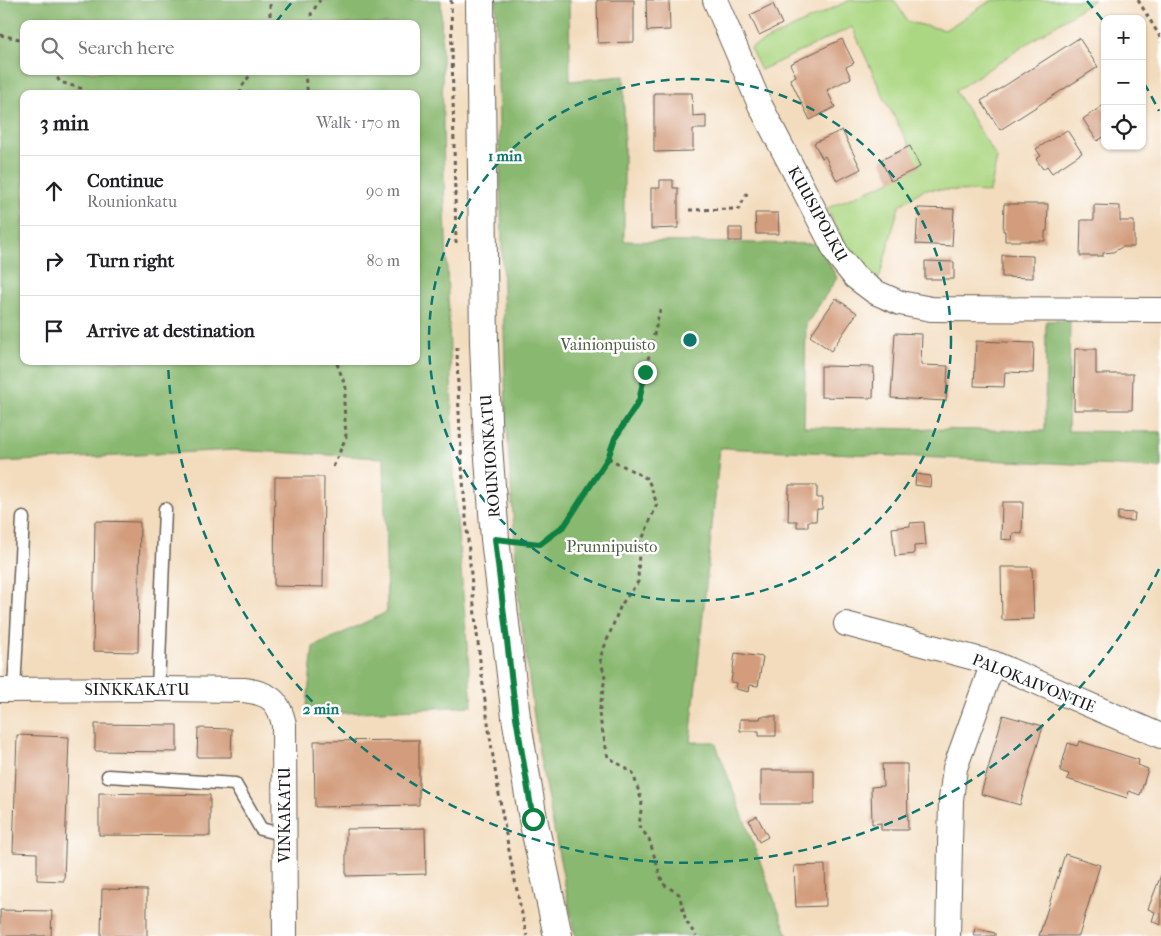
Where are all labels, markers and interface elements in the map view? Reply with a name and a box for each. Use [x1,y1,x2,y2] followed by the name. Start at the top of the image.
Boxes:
[1101,15,1146,150] map controls
[1101,15,1146,60] button: +
[20,20,420,75] search box
[38,34,66,62] icon: search
[78,37,174,59] text: Search here
[1101,60,1146,105] button: −
[1101,105,1146,150] button: locate
[40,111,89,135] text: 3 min
[316,113,400,132] text: Walk · 170 m
[488,147,522,165] text: 1 min
[784,163,852,265] street label: KUUSIPOLKU
[87,170,163,192] text: Continue
[40,177,68,205] icon: ahead
[366,181,400,200] text: 90 m
[87,192,177,211] text: Rounionkatu
[40,247,68,275] icon: right
[87,250,174,272] text: Turn right
[366,251,400,270] text: 80 m
[40,317,68,345] icon: arrive
[87,320,255,342] text: Arrive at destination
[681,331,699,349] centre of rings
[560,335,655,354] park label: Vainionpuisto
[634,361,657,384] route end
[476,393,504,518] street label: ROUNIONKATU
[567,537,657,556] park label: Prunnipuisto
[970,650,1099,716] street label: PALOKAIVONTIE
[84,680,190,699] street label: SINKKAKATU
[303,700,340,718] text: 2 min
[275,767,294,864] street label: VINKAKATU
[522,808,545,831] route start

